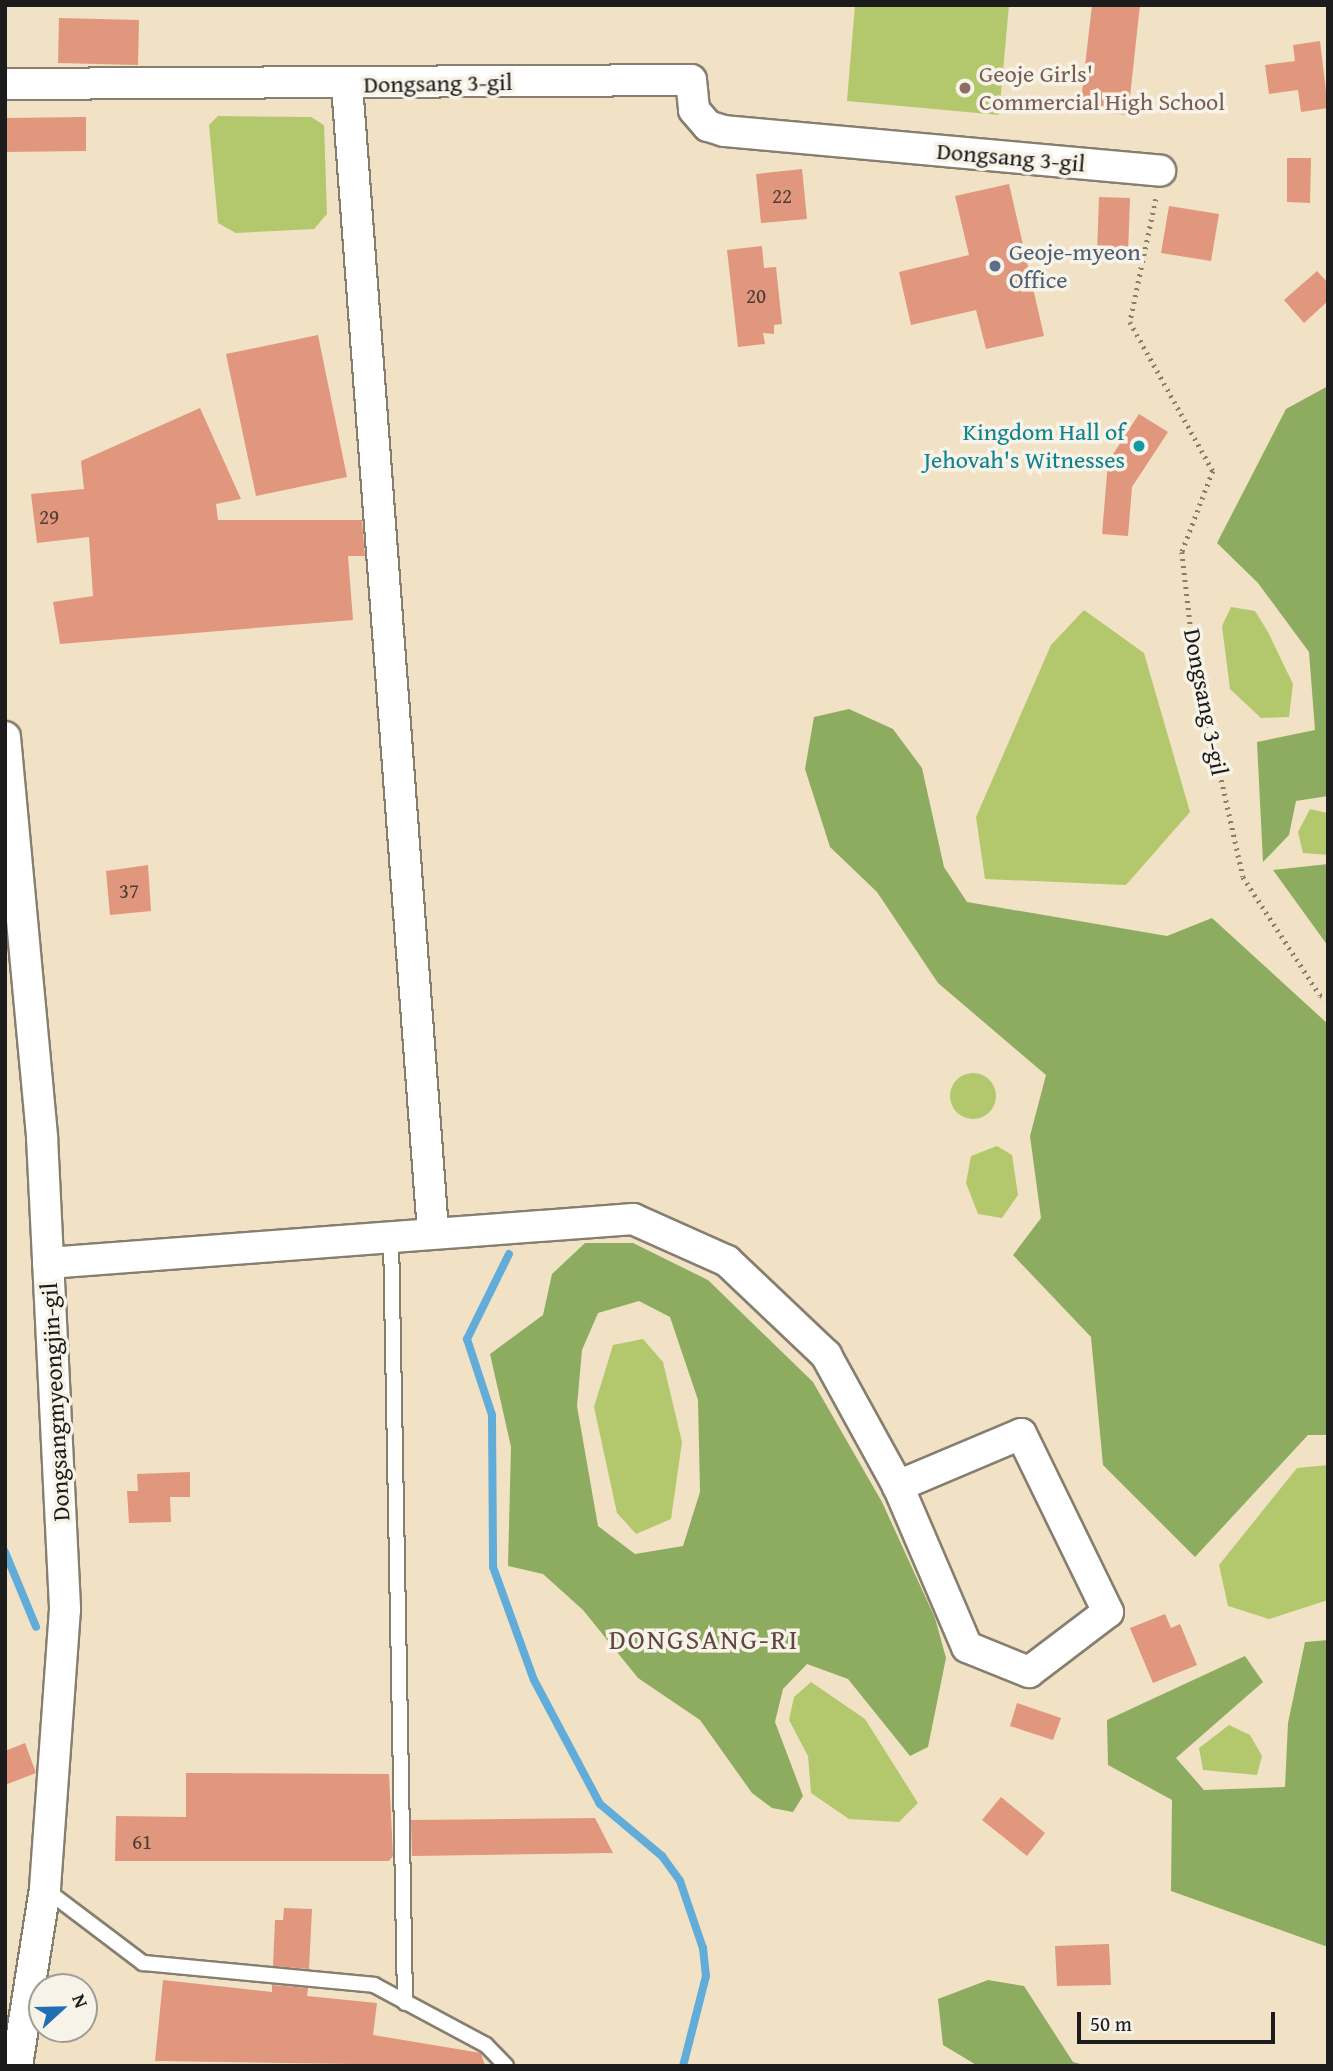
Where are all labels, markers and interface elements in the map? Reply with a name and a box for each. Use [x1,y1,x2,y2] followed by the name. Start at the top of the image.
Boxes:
[979,60,1225,116] place label: Geoje Girls' Commercial High School
[363,67,513,99] street label: Dongsang 3-gil
[957,80,973,96] marker: Geoje Girls' Commercial High School
[936,136,1086,178] street label: Dongsang 3-gil
[772,183,792,209] house number: 22
[1009,238,1141,294] place label: Geoje-myeon Office
[987,258,1003,274] marker: Geoje-myeon Office
[746,283,766,309] house number: 20
[923,418,1125,474] place label: Kingdom Hall of Jehovah's Witnesses
[1131,438,1147,454] marker: Kingdom Hall of Jehovah's Witnesses
[39,504,59,530] house number: 29
[1178,626,1234,778] street label: Dongsang 3-gil
[119,878,139,904] house number: 37
[34,1282,76,1522] street label: Dongsangmyeongjin-gil
[610,1622,798,1656] district label: DONGSANG-RI
[132,1829,152,1855] house number: 61
[28,1973,98,2043] north arrow
[65,1990,96,2012] text: N
[1081,1997,1279,2041] scale bar
[1090,2008,1132,2039] text: 50 m

